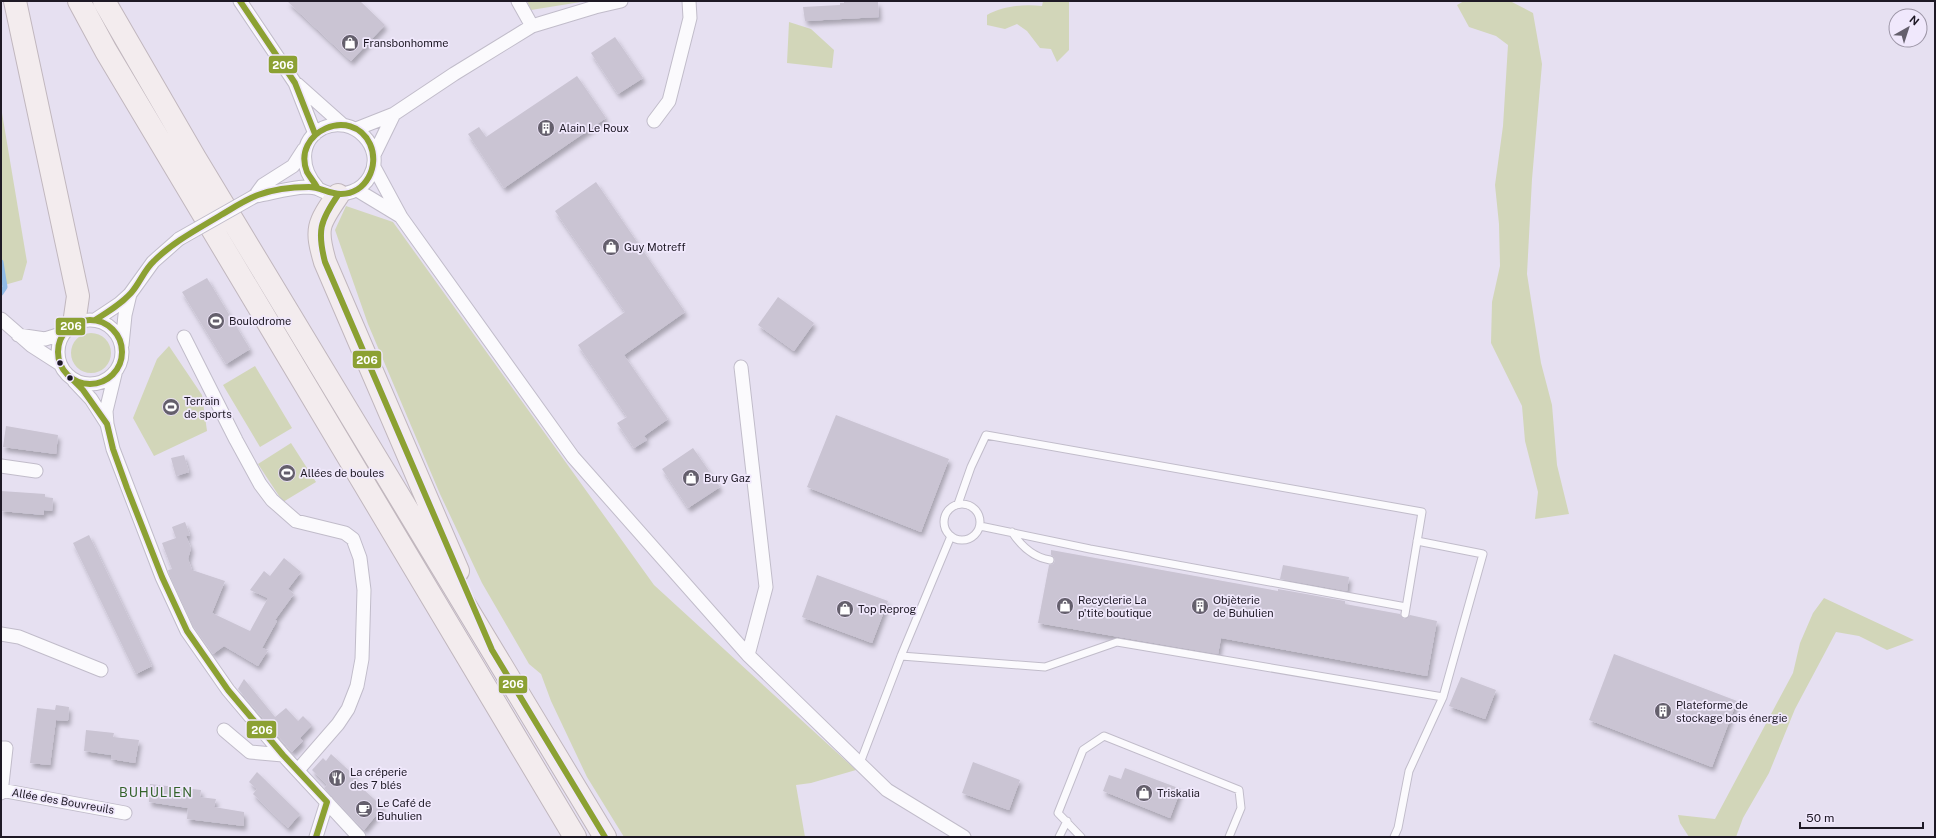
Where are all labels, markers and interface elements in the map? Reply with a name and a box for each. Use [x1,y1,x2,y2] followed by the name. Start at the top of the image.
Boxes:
[1888,8,1928,48] north arrow
[1907,13,1921,28] text: N
[340,33,360,53] shop icon: Fransbonhomme
[363,37,449,49] place label: Fransbonhomme
[268,55,298,74] line badge: 206
[272,59,294,71] text: 206
[536,118,556,138] building icon: Alain Le Roux
[559,122,629,134] place label: Alain Le Roux
[601,237,621,257] shop icon: Guy Motreff
[624,241,686,253] place label: Guy Motreff
[206,311,226,331] sports icon: Boulodrome
[229,315,291,327] place label: Boulodrome
[55,317,86,336] line badge: 206
[60,320,82,332] text: 206
[352,350,382,369] line badge: 206
[356,354,378,366] text: 206
[55,358,65,368] unlabelled marker
[65,373,75,383] unlabelled marker
[184,395,232,420] place label: Terrain de sports
[161,397,181,417] sports icon: Terrain de sports
[277,463,297,483] sports icon: Allées de boules
[300,467,384,479] place label: Allées de boules
[681,468,701,488] shop icon: Bury Gaz
[704,472,750,484] place label: Bury Gaz
[1078,594,1152,619] place label: Recyclerie La p'tite boutique
[1213,594,1274,619] place label: Objèterie de Buhulien
[1055,596,1075,616] shop icon: Recyclerie La p'tite boutique
[1190,596,1210,616] building icon: Objèterie de Buhulien
[835,599,855,619] shop icon: Top Reprog
[858,603,917,615] place label: Top Reprog
[498,675,528,694] line badge: 206
[502,678,524,690] text: 206
[1676,699,1788,724] place label: Plateforme de stockage bois énergie
[1653,701,1673,721] building icon: Plateforme de stockage bois énergie
[246,720,277,739] line badge: 206
[251,724,273,736] text: 206
[350,766,407,791] place label: La créperie des 7 blés
[327,768,347,788] restaurant icon: La créperie des 7 blés
[1134,783,1154,803] shop icon: Triskalia
[119,785,193,800] district label: BUHULIEN
[11,786,116,816] street label: Allée des Bouvreuils
[1157,787,1200,799] place label: Triskalia
[377,797,431,822] place label: Le Café de Buhulien
[354,799,374,819] cafe icon: Le Café de Buhulien
[1800,804,1923,830] scale bar
[1806,811,1834,825] text: 50 m

